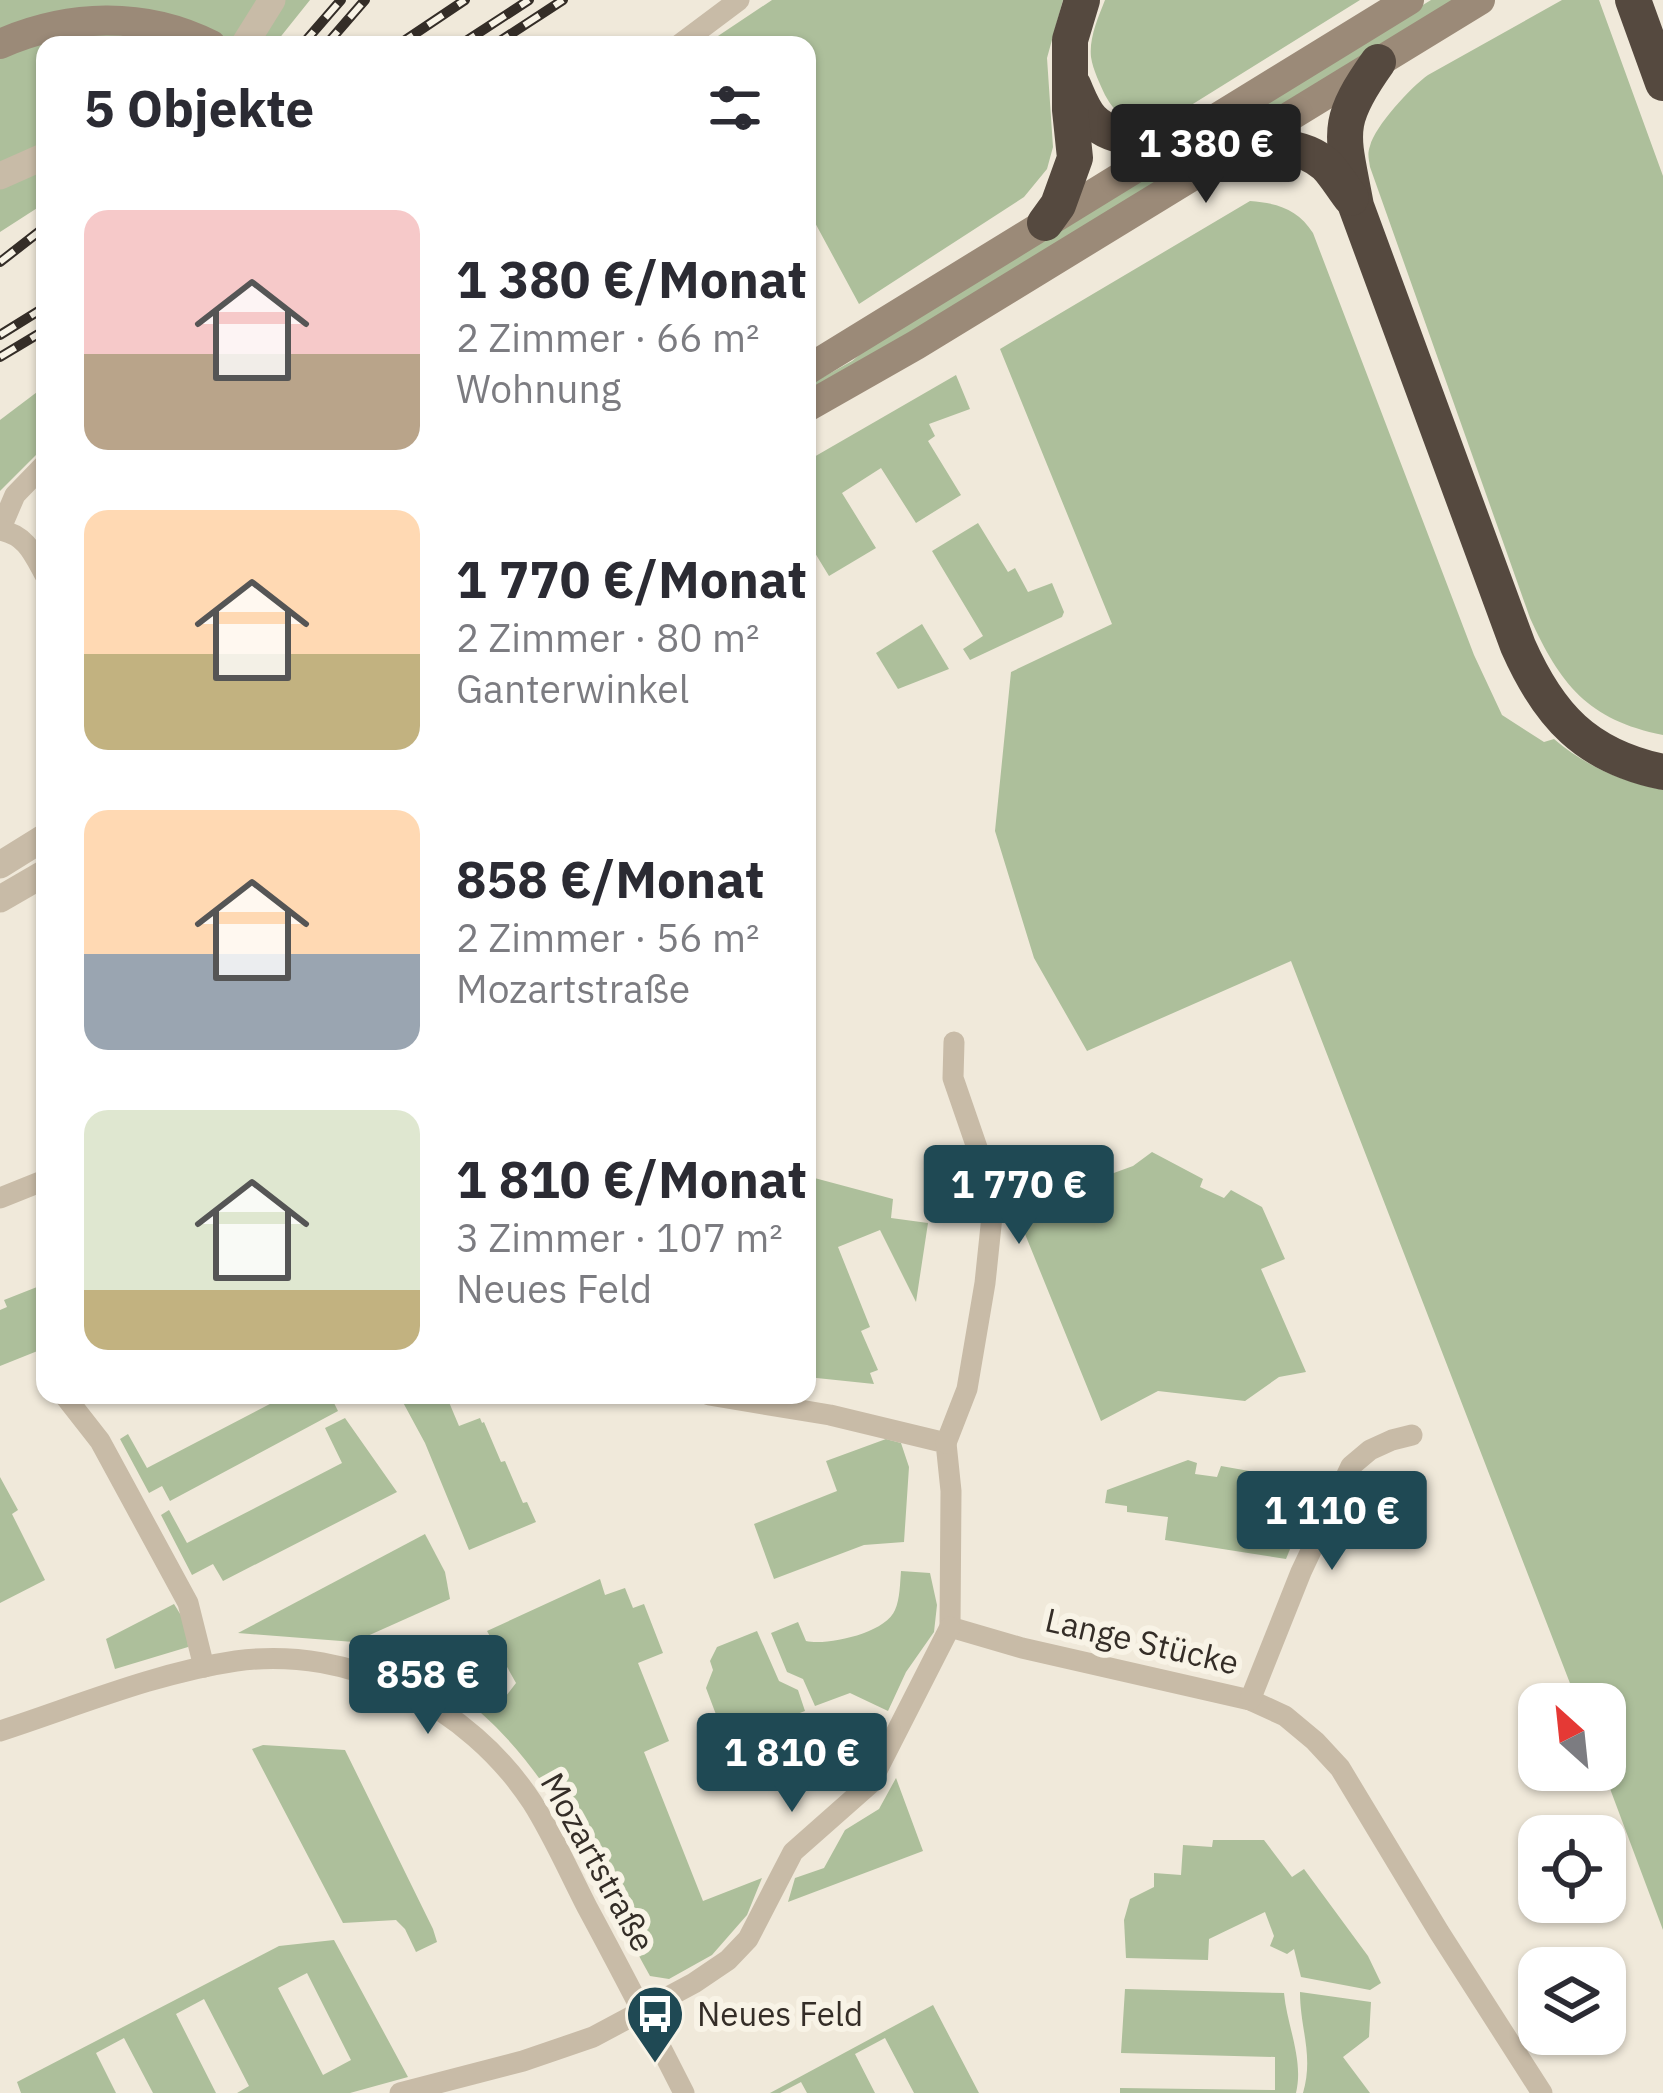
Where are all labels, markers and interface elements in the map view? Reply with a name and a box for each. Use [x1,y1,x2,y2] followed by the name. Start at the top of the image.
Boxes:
[84,75,314,141] text: 5 Objekte
[702,75,768,141] icon: filters
[1095,104,1317,206] pin: 1 380 €
[1138,117,1274,168] text: 1 380 €
[456,246,807,312] text: 1 380 €/Monat
[180,258,324,402] icon: home
[456,312,759,363] text: 2 Zimmer · 66 m²
[456,363,621,414] text: Wohnung
[456,546,807,612] text: 1 770 €/Monat
[180,558,324,702] icon: home
[456,612,759,663] text: 2 Zimmer · 80 m²
[456,663,689,714] text: Ganterwinkel
[456,846,764,912] text: 858 €/Monat
[180,858,324,1002] icon: home
[456,912,759,963] text: 2 Zimmer · 56 m²
[456,963,690,1014] text: Mozartstraße
[908,1145,1130,1247] pin: 1 770 €
[456,1146,807,1212] text: 1 810 €/Monat
[180,1158,324,1302] icon: home
[951,1158,1087,1209] text: 1 770 €
[456,1212,783,1263] text: 3 Zimmer · 107 m²
[456,1263,652,1314] text: Neues Feld
[1221,1471,1443,1573] pin: 1 110 €
[1264,1484,1400,1535] text: 1 110 €
[1041,1597,1243,1684] street label: Lange Stücke
[344,1635,512,1737] pin: 858 €
[376,1648,480,1699] text: 858 €
[1518,1683,1626,1791] north arrow
[1518,1683,1626,2055] map controls
[681,1713,903,1815] pin: 1 810 €
[724,1726,860,1777] text: 1 810 €
[532,1765,665,1959] street label: Mozartstraße
[1518,1815,1626,1923] button: locate
[1518,1947,1626,2055] button: layers
[624,1983,686,2065] bus stop icon: Neues Feld
[697,1992,863,2035] place label: Neues Feld

